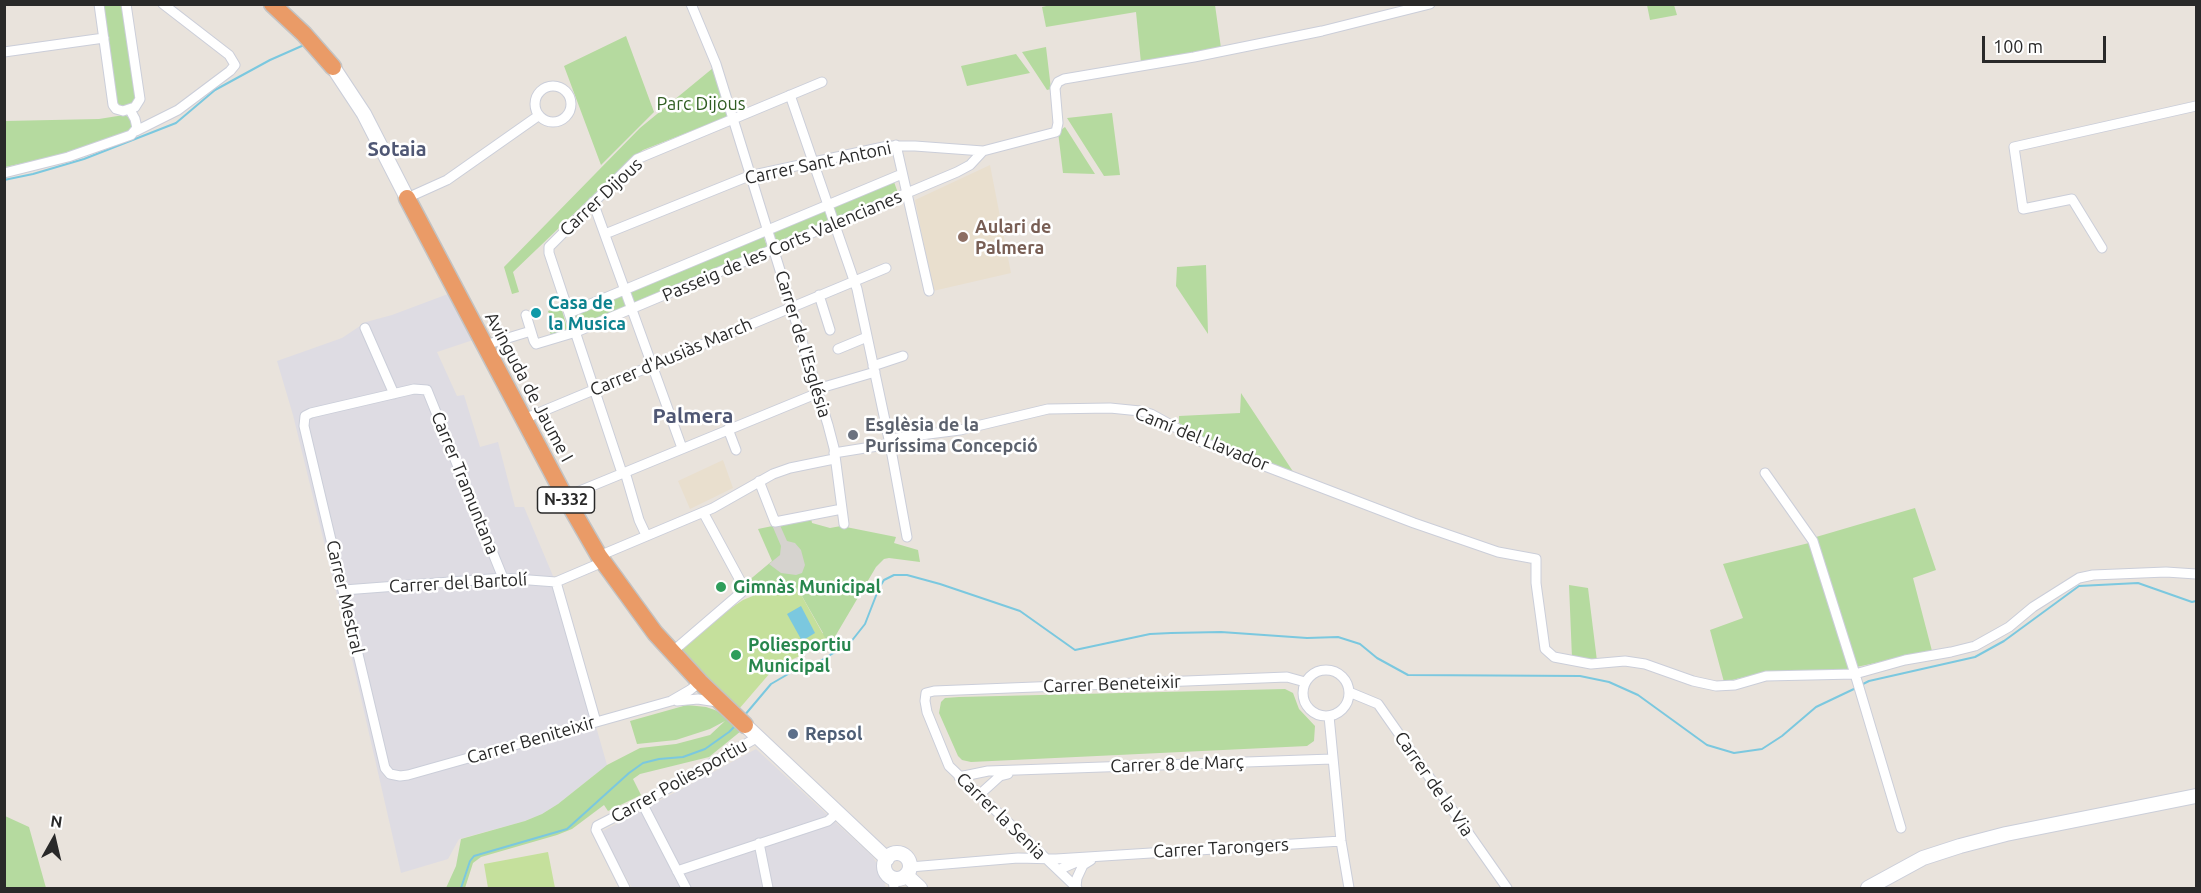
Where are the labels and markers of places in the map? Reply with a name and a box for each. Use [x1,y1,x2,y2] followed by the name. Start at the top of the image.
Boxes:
[975,216,1051,258] place label: Aulari de Palmera
[956,230,970,244] marker: Aulari de Palmera
[548,292,626,334] place label: Casa de la Musica
[529,306,543,320] marker: Casa de la Musica
[865,414,1038,456] place label: Esglèsia de la Puríssima Concepció
[846,428,860,442] marker: Esglèsia de la Puríssima Concepció
[733,576,881,598] place label: Gimnàs Municipal
[714,580,728,594] marker: Gimnàs Municipal
[748,634,852,676] place label: Poliesportiu Municipal
[729,648,743,662] marker: Poliesportiu Municipal
[805,723,862,745] place label: Repsol
[786,727,800,741] marker: Repsol

